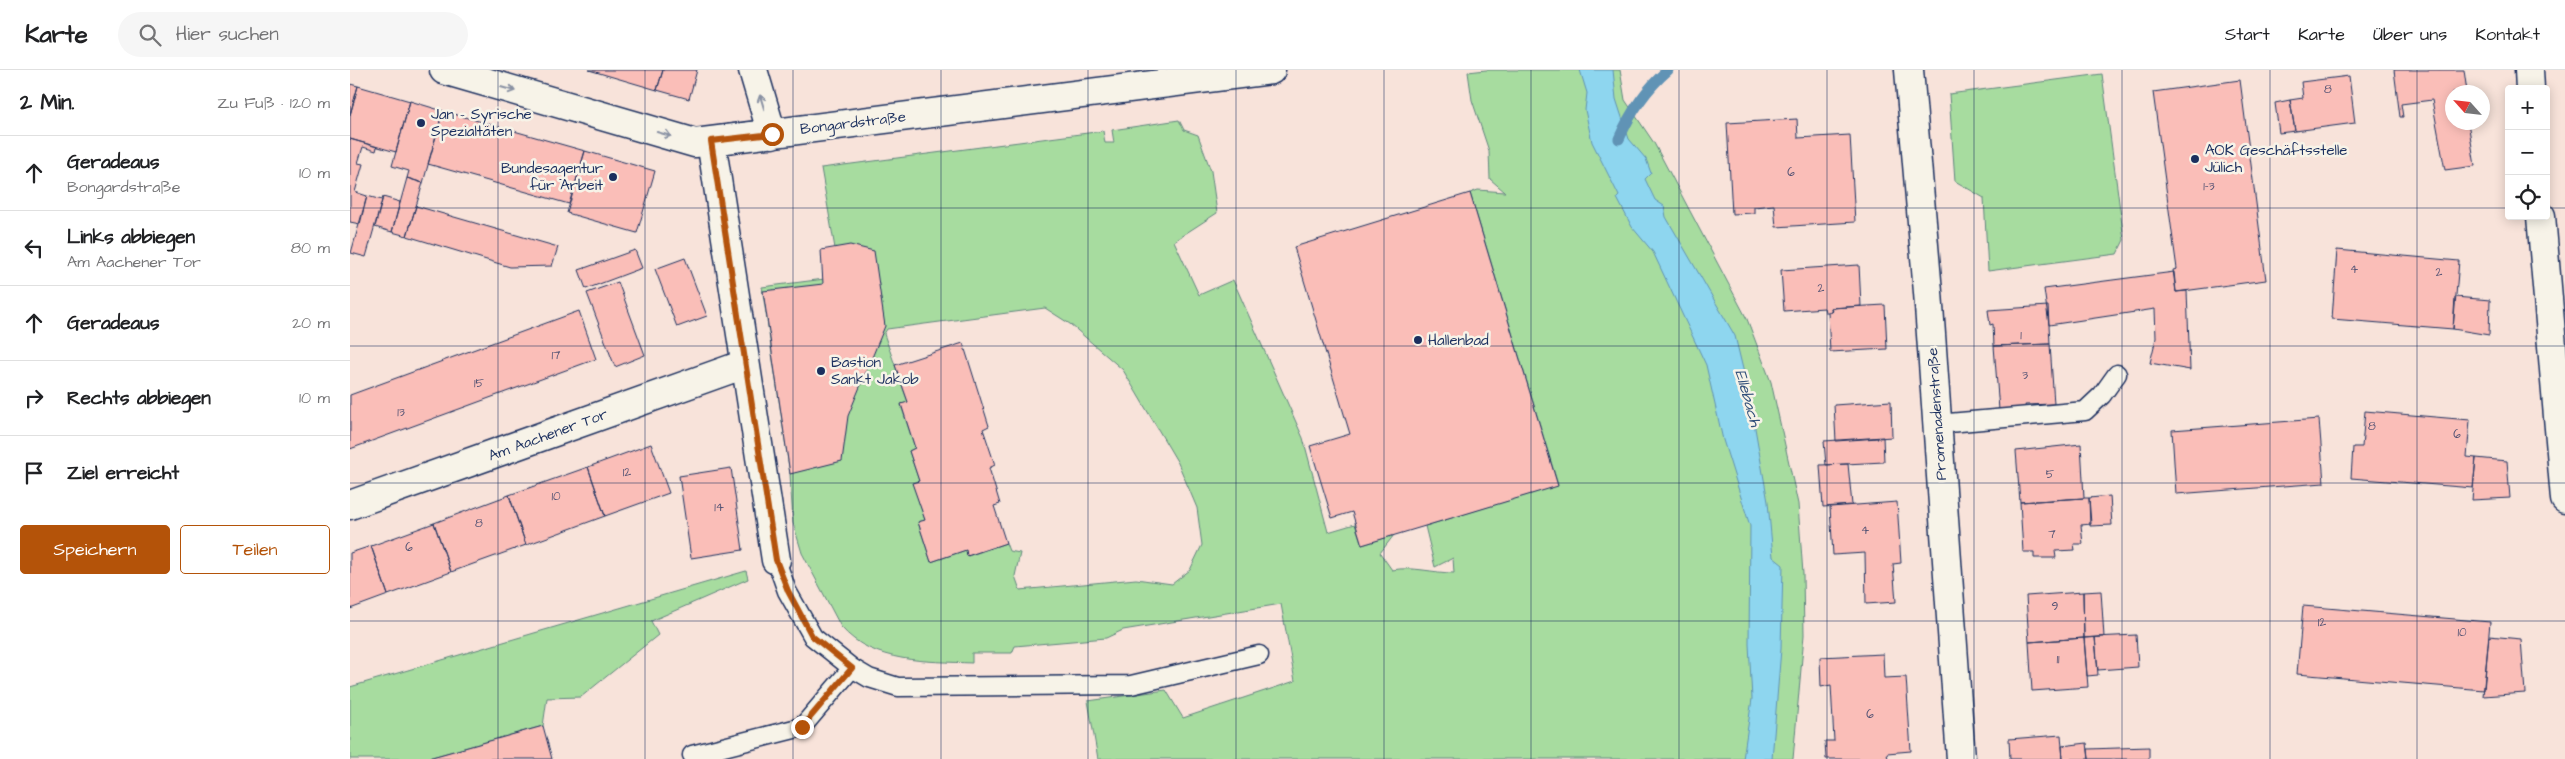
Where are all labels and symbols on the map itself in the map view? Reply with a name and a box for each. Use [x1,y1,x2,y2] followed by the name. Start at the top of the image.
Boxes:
[2324,81,2332,98] house number: 8
[499,84,515,94] one-way arrow
[2445,85,2490,130] north arrow
[757,94,767,110] one-way arrow
[431,104,532,142] place label: Jan - Syrische Spezialtäten
[799,106,907,141] street label: Bongardstraße
[415,117,427,129] marker: Jan - Syrische Spezialtäten
[761,123,784,146] route start
[655,129,671,139] one-way arrow
[2205,140,2347,178] place label: AOK Geschäftsstelle Jülich
[2189,153,2201,165] marker: AOK Geschäftsstelle Jülich
[501,158,603,196] place label: Bundesagentur für Arbeit
[1787,164,1795,181] house number: 6
[607,171,619,183] marker: Bundesagentur für Arbeit
[2203,178,2215,195] house number: 1-3
[2350,261,2358,278] house number: 4
[2436,264,2443,281] house number: 2
[1818,280,1825,297] house number: 2
[2020,327,2022,344] house number: 1
[1428,330,1489,351] place label: Hallenbad
[1412,334,1424,346] marker: Hallenbad
[552,347,561,364] house number: 17
[1922,347,1952,481] street label: Promenadenstraße
[831,352,919,390] place label: Bastion Sankt Jakob
[815,365,827,377] marker: Bastion Sankt Jakob
[1729,367,1767,430] water label: Ellebach
[2022,367,2028,384] house number: 3
[474,375,485,392] house number: 15
[397,404,405,421] house number: 13
[485,404,611,466] street label: Am Aachener Tor
[2368,418,2376,435] house number: 8
[2453,426,2461,443] house number: 6
[623,464,631,481] house number: 12
[2046,466,2055,483] house number: 5
[551,488,561,505] house number: 10
[714,499,724,516] house number: 14
[475,515,483,532] house number: 8
[1861,522,1869,539] house number: 4
[2048,526,2056,543] house number: 7
[405,539,413,556] house number: 6
[2052,598,2059,615] house number: 9
[2318,614,2326,631] house number: 12
[2457,624,2467,641] house number: 10
[2056,651,2060,668] house number: 11
[1866,706,1874,723] house number: 6
[791,716,814,739] route end

